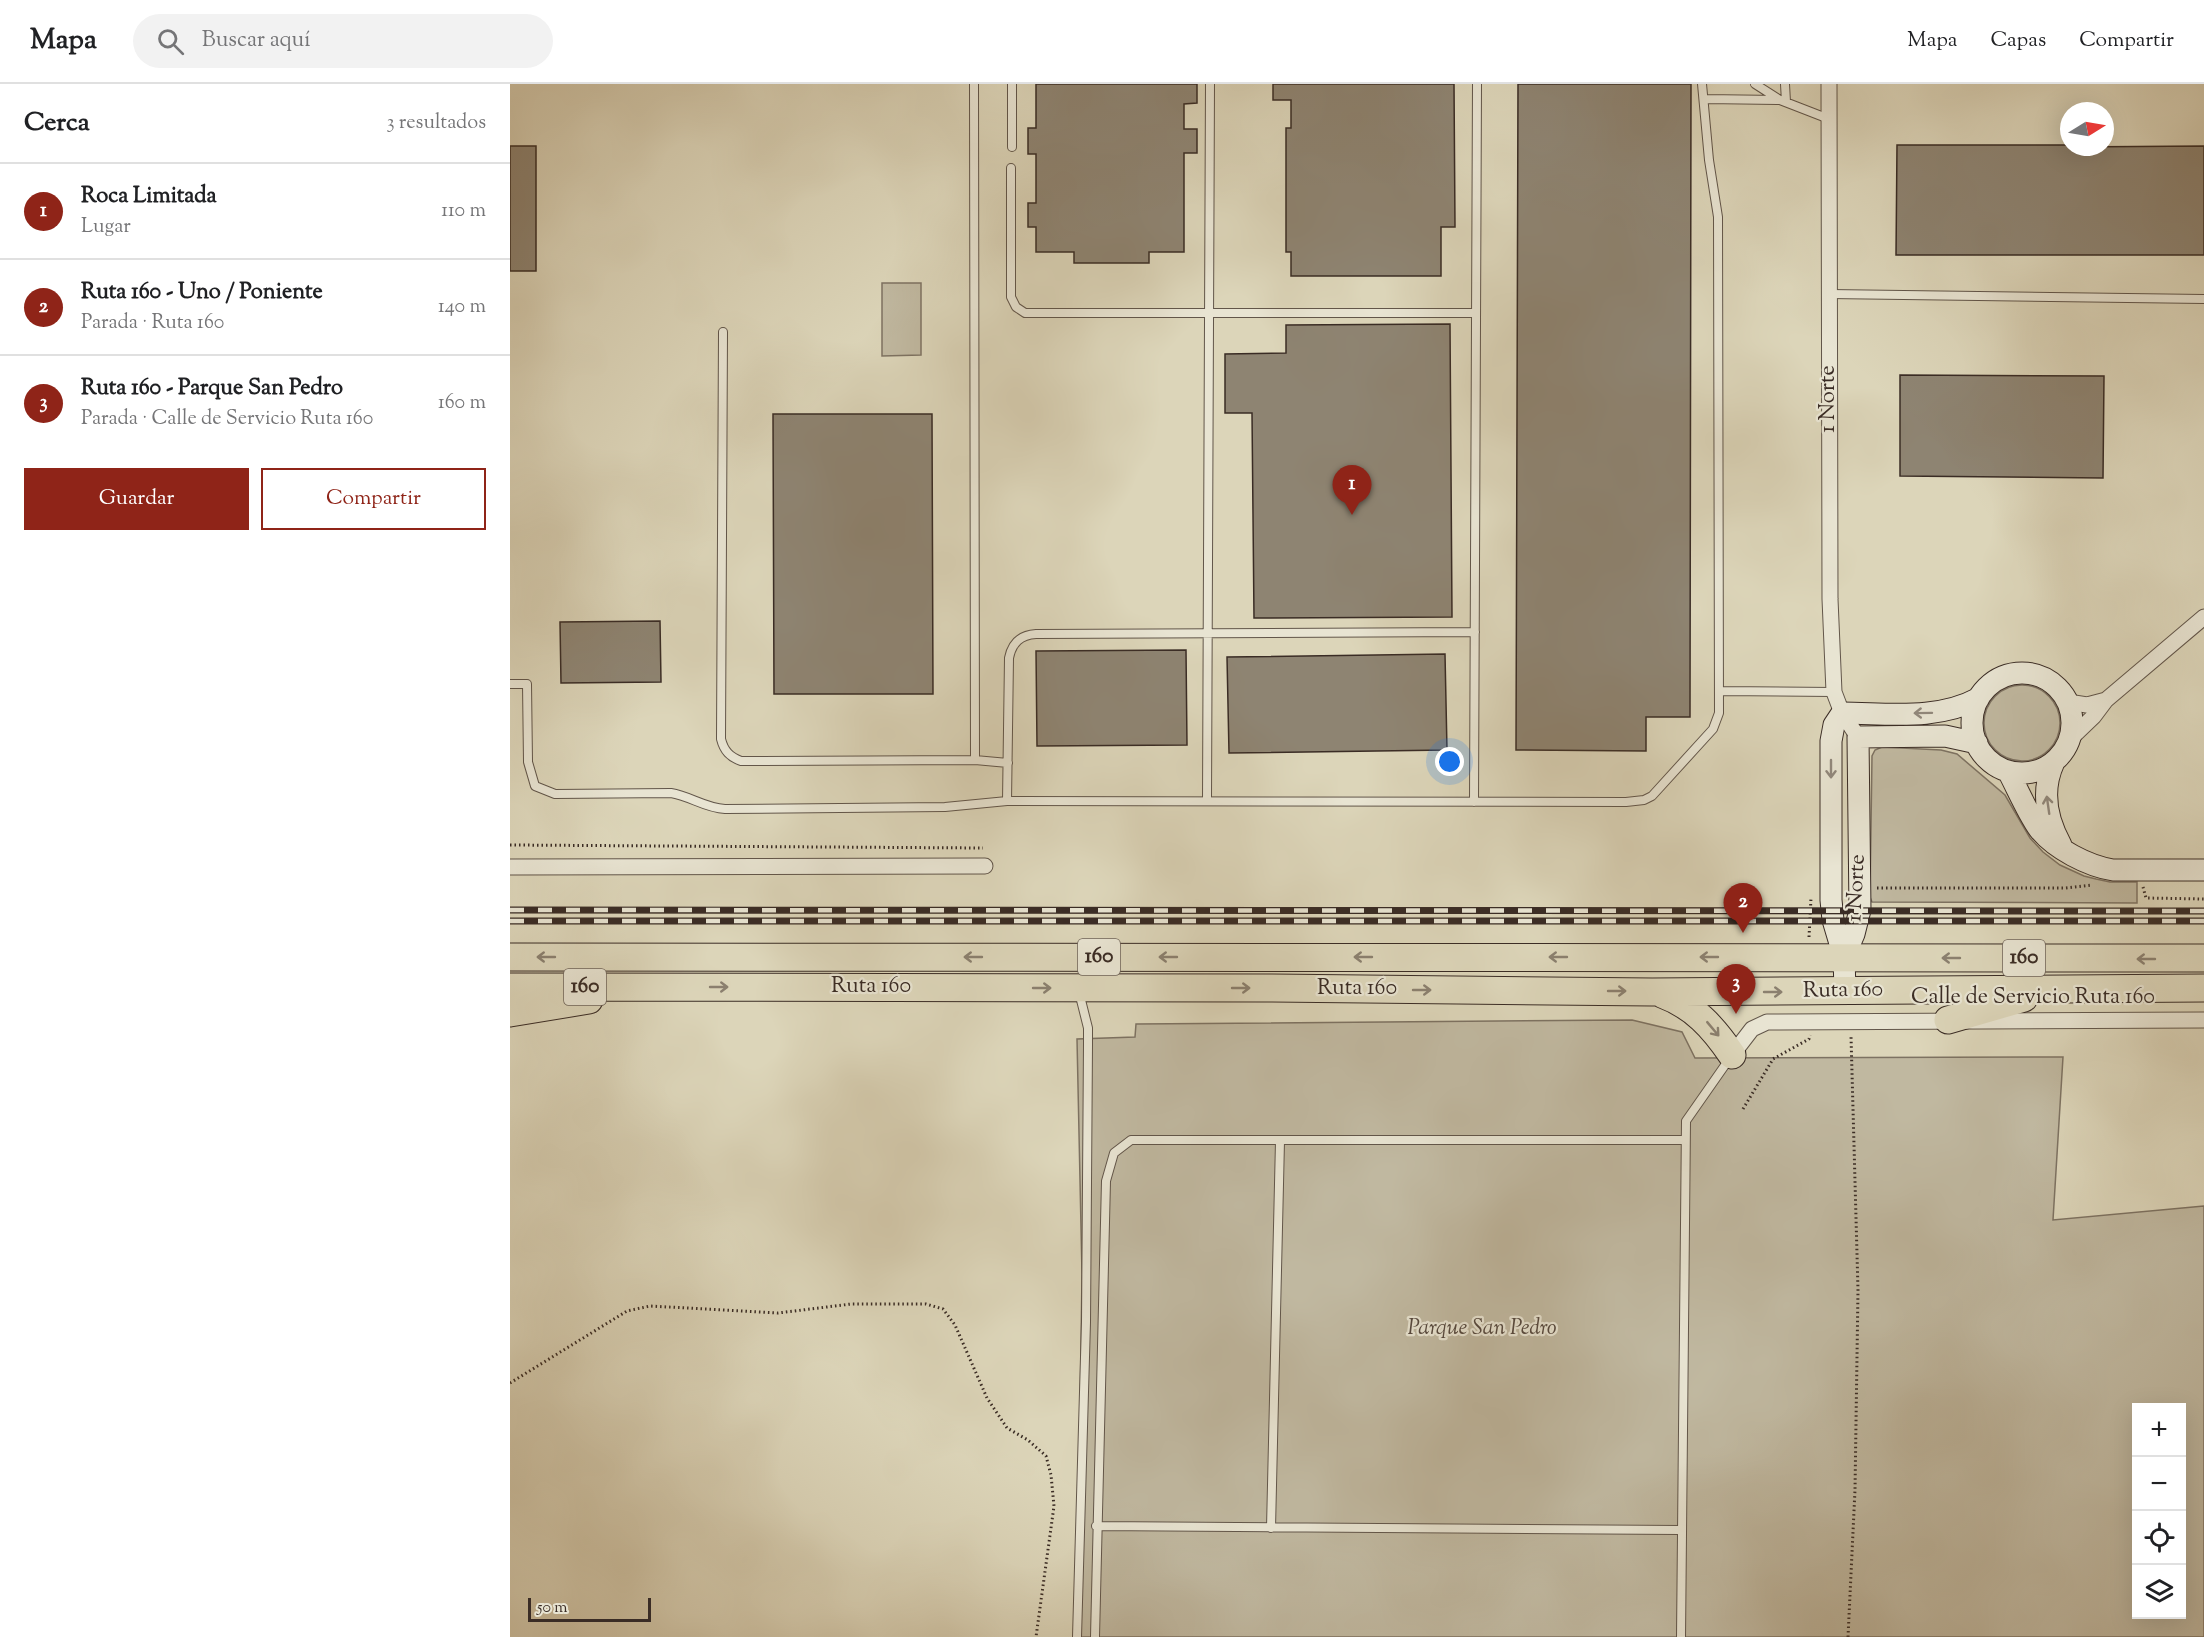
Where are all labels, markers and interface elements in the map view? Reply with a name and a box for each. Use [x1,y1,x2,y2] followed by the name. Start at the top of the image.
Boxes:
[133,14,553,68] search box
[30,21,97,61] text: Mapa
[154,25,187,58] icon: search
[202,25,311,57] text: Buscar aquí
[1907,26,1957,56] text: Mapa
[1990,26,2046,56] text: Capas
[2079,26,2174,56] text: Compartir
[2060,102,2114,156] north arrow
[24,105,90,142] text: Cerca
[386,109,486,138] text: 3 resultados
[81,181,217,213] text: Roca Limitada
[40,197,47,226] text: 1
[441,197,486,226] text: 110 m
[81,213,131,242] text: Lugar
[81,277,323,309] text: Ruta 160 - Uno / Poniente
[39,293,48,322] text: 2
[438,293,486,322] text: 140 m
[81,309,224,338] text: Parada · Ruta 160
[1813,365,1845,433] street label: 1 Norte
[81,373,343,405] text: Ruta 160 - Parque San Pedro
[39,389,48,418] text: 3
[438,389,486,418] text: 160 m
[81,405,373,434] text: Parada · Calle de Servicio Ruta 160
[1332,466,1372,515] pin: 1
[24,468,249,530] button: Guardar
[261,468,486,530] button: Compartir
[1914,707,1933,719] one-way arrow
[1435,747,1464,776] your location
[1825,758,1837,778] one-way arrow
[2042,796,2053,816] one-way arrow
[1839,853,1875,923] street label: 1 Norte
[1724,884,1762,933] pin: 2
[1078,939,1120,975] road number: 160
[2003,940,2045,976] road number: 160
[536,951,556,963] one-way arrow
[963,951,983,963] one-way arrow
[1158,951,1178,963] one-way arrow
[1353,951,1373,963] one-way arrow
[1548,951,1568,963] one-way arrow
[1700,951,1720,963] one-way arrow
[1941,952,1961,964] one-way arrow
[2136,953,2156,965] one-way arrow
[1716,964,1756,1014] pin: 3
[564,969,606,1005] road number: 160
[831,971,911,1003] street label: Ruta 160
[1317,973,1397,1005] street label: Ruta 160
[1803,974,1883,1008] street label: Ruta 160
[708,981,728,993] one-way arrow
[1031,982,1051,994] one-way arrow
[1230,982,1250,994] one-way arrow
[1911,982,2155,1014] street label: Calle de Servicio Ruta 160
[1412,984,1432,996] one-way arrow
[1607,985,1627,997] one-way arrow
[1763,986,1783,998] one-way arrow
[1707,1021,1720,1037] one-way arrow
[1407,1313,1557,1345] park label: Parque San Pedro
[2132,1403,2186,1619] map controls
[2132,1403,2186,1457] button: +
[2132,1457,2186,1511] button: −
[2132,1511,2186,1565] button: locate
[2132,1565,2186,1619] button: layers
[528,1595,651,1622] scale bar
[537,1597,568,1620] text: 50 m

